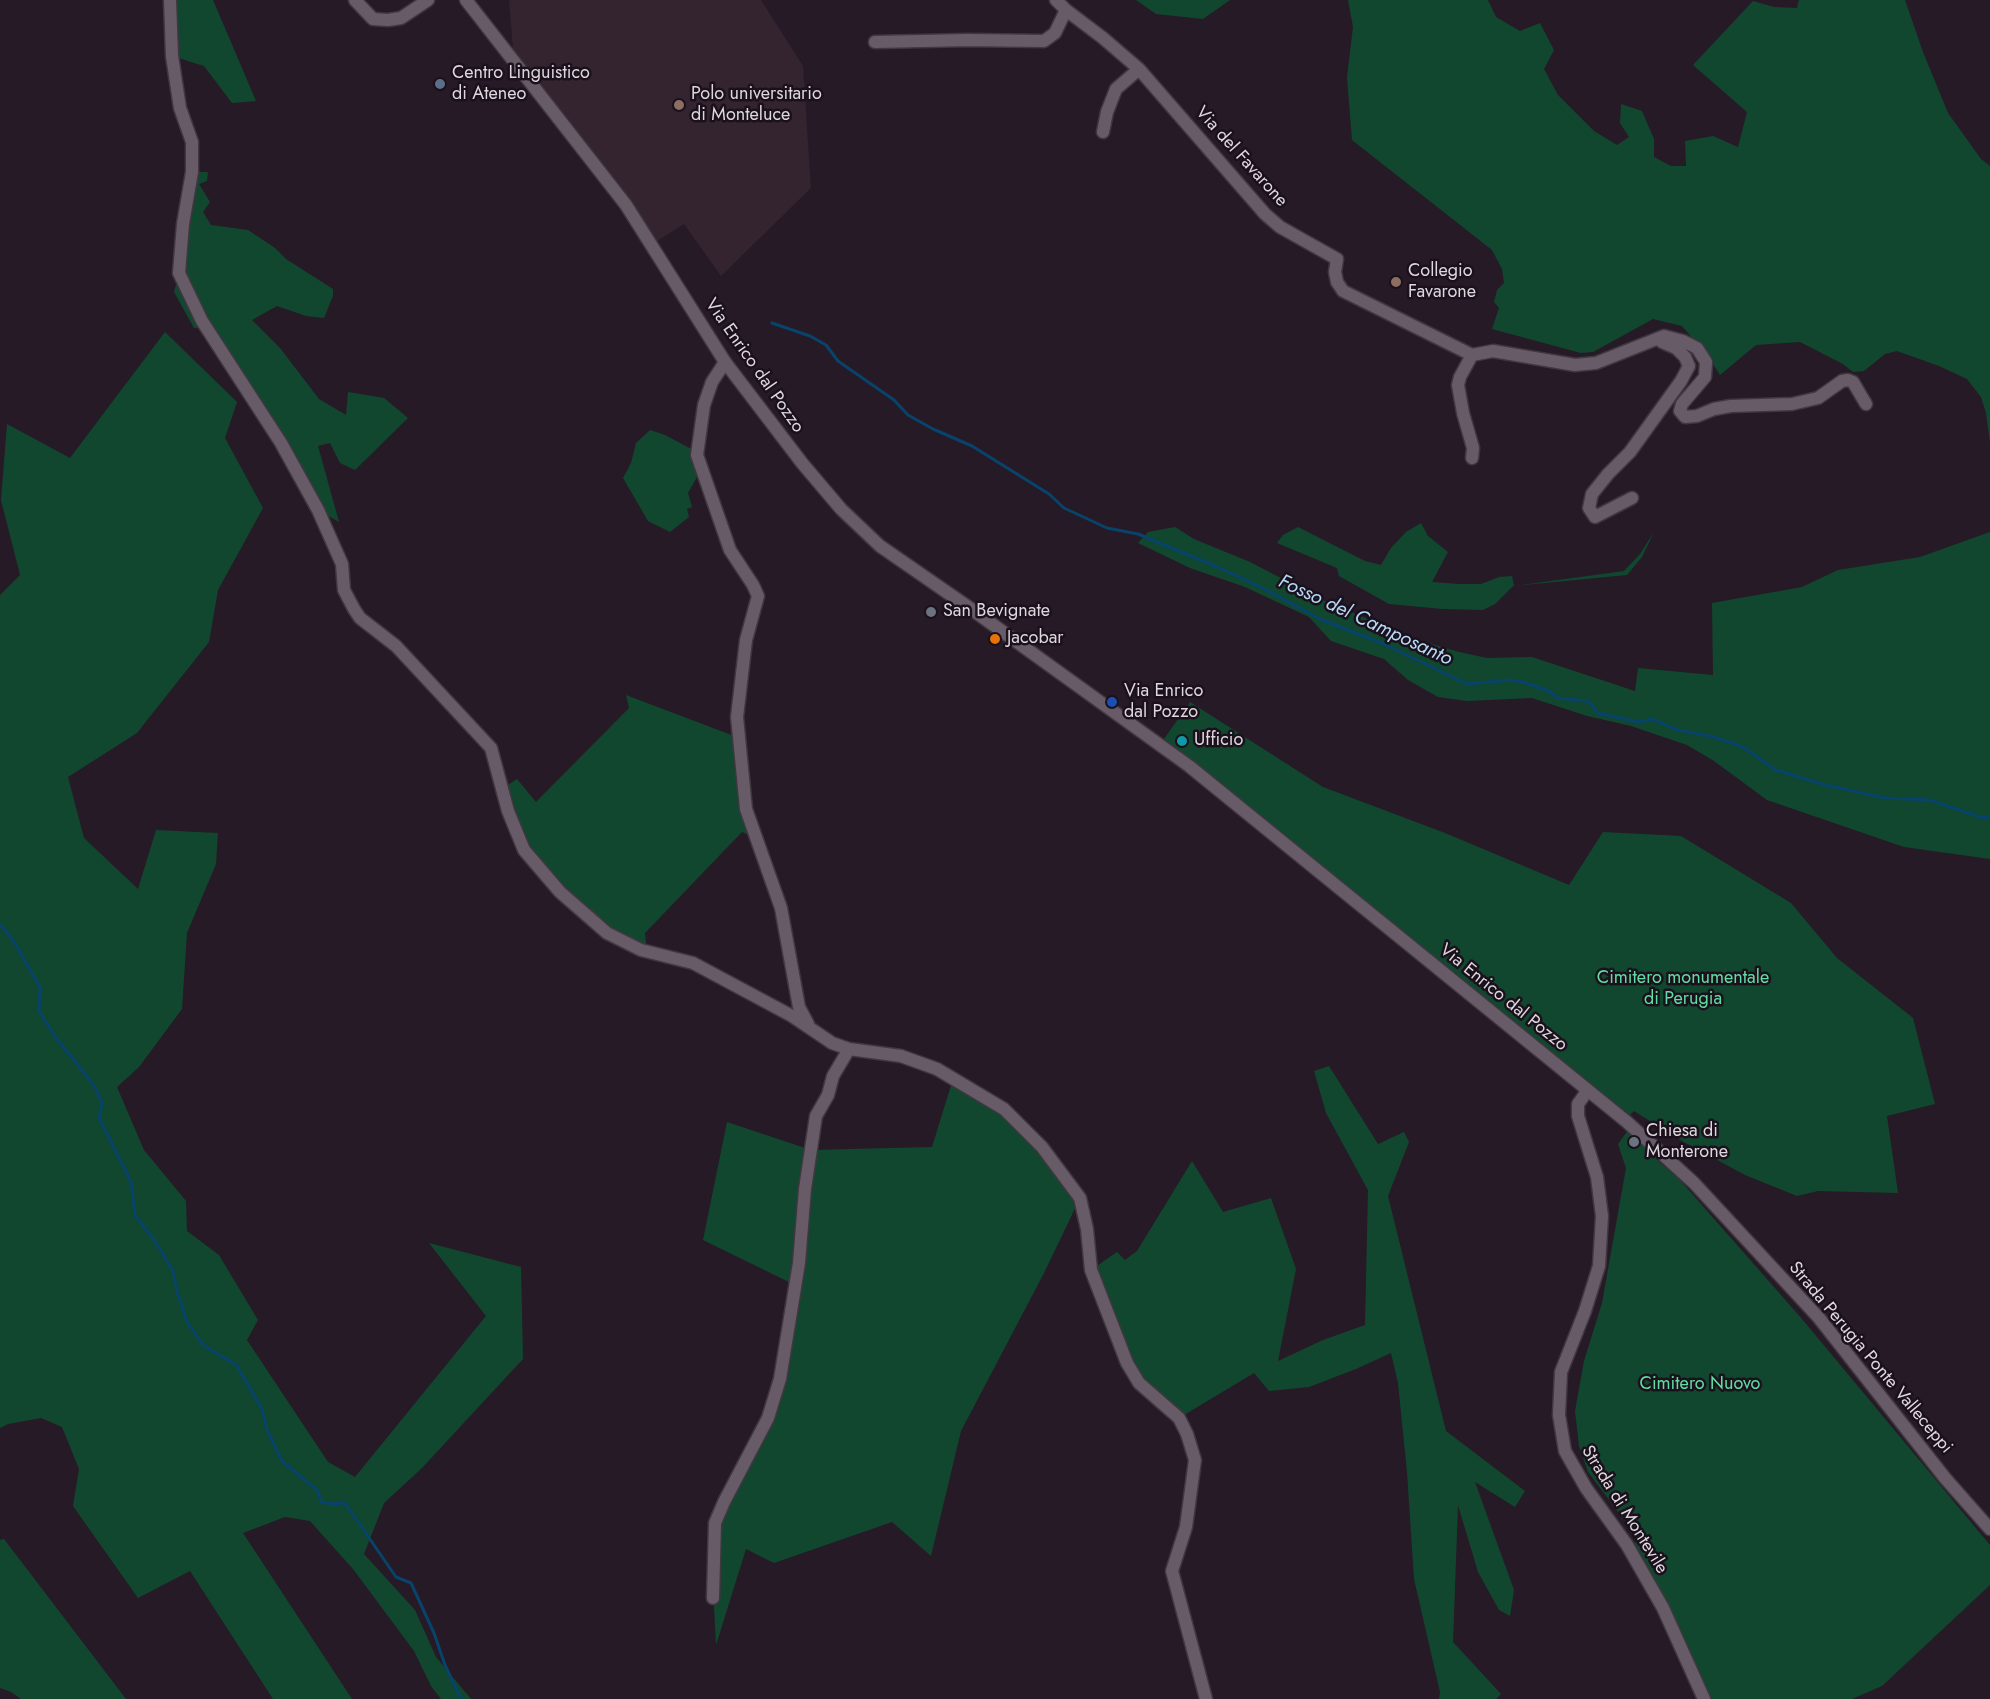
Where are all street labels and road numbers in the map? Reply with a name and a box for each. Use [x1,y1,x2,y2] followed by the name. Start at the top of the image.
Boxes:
[1190,102,1292,212] street label: Via del Favarone
[700,295,808,437] street label: Via Enrico dal Pozzo
[1435,940,1571,1056] street label: Via Enrico dal Pozzo
[1783,1258,1957,1458] street label: Strada Perugia Ponte Valleceppi
[1576,1442,1672,1578] street label: Strada di Montevile

